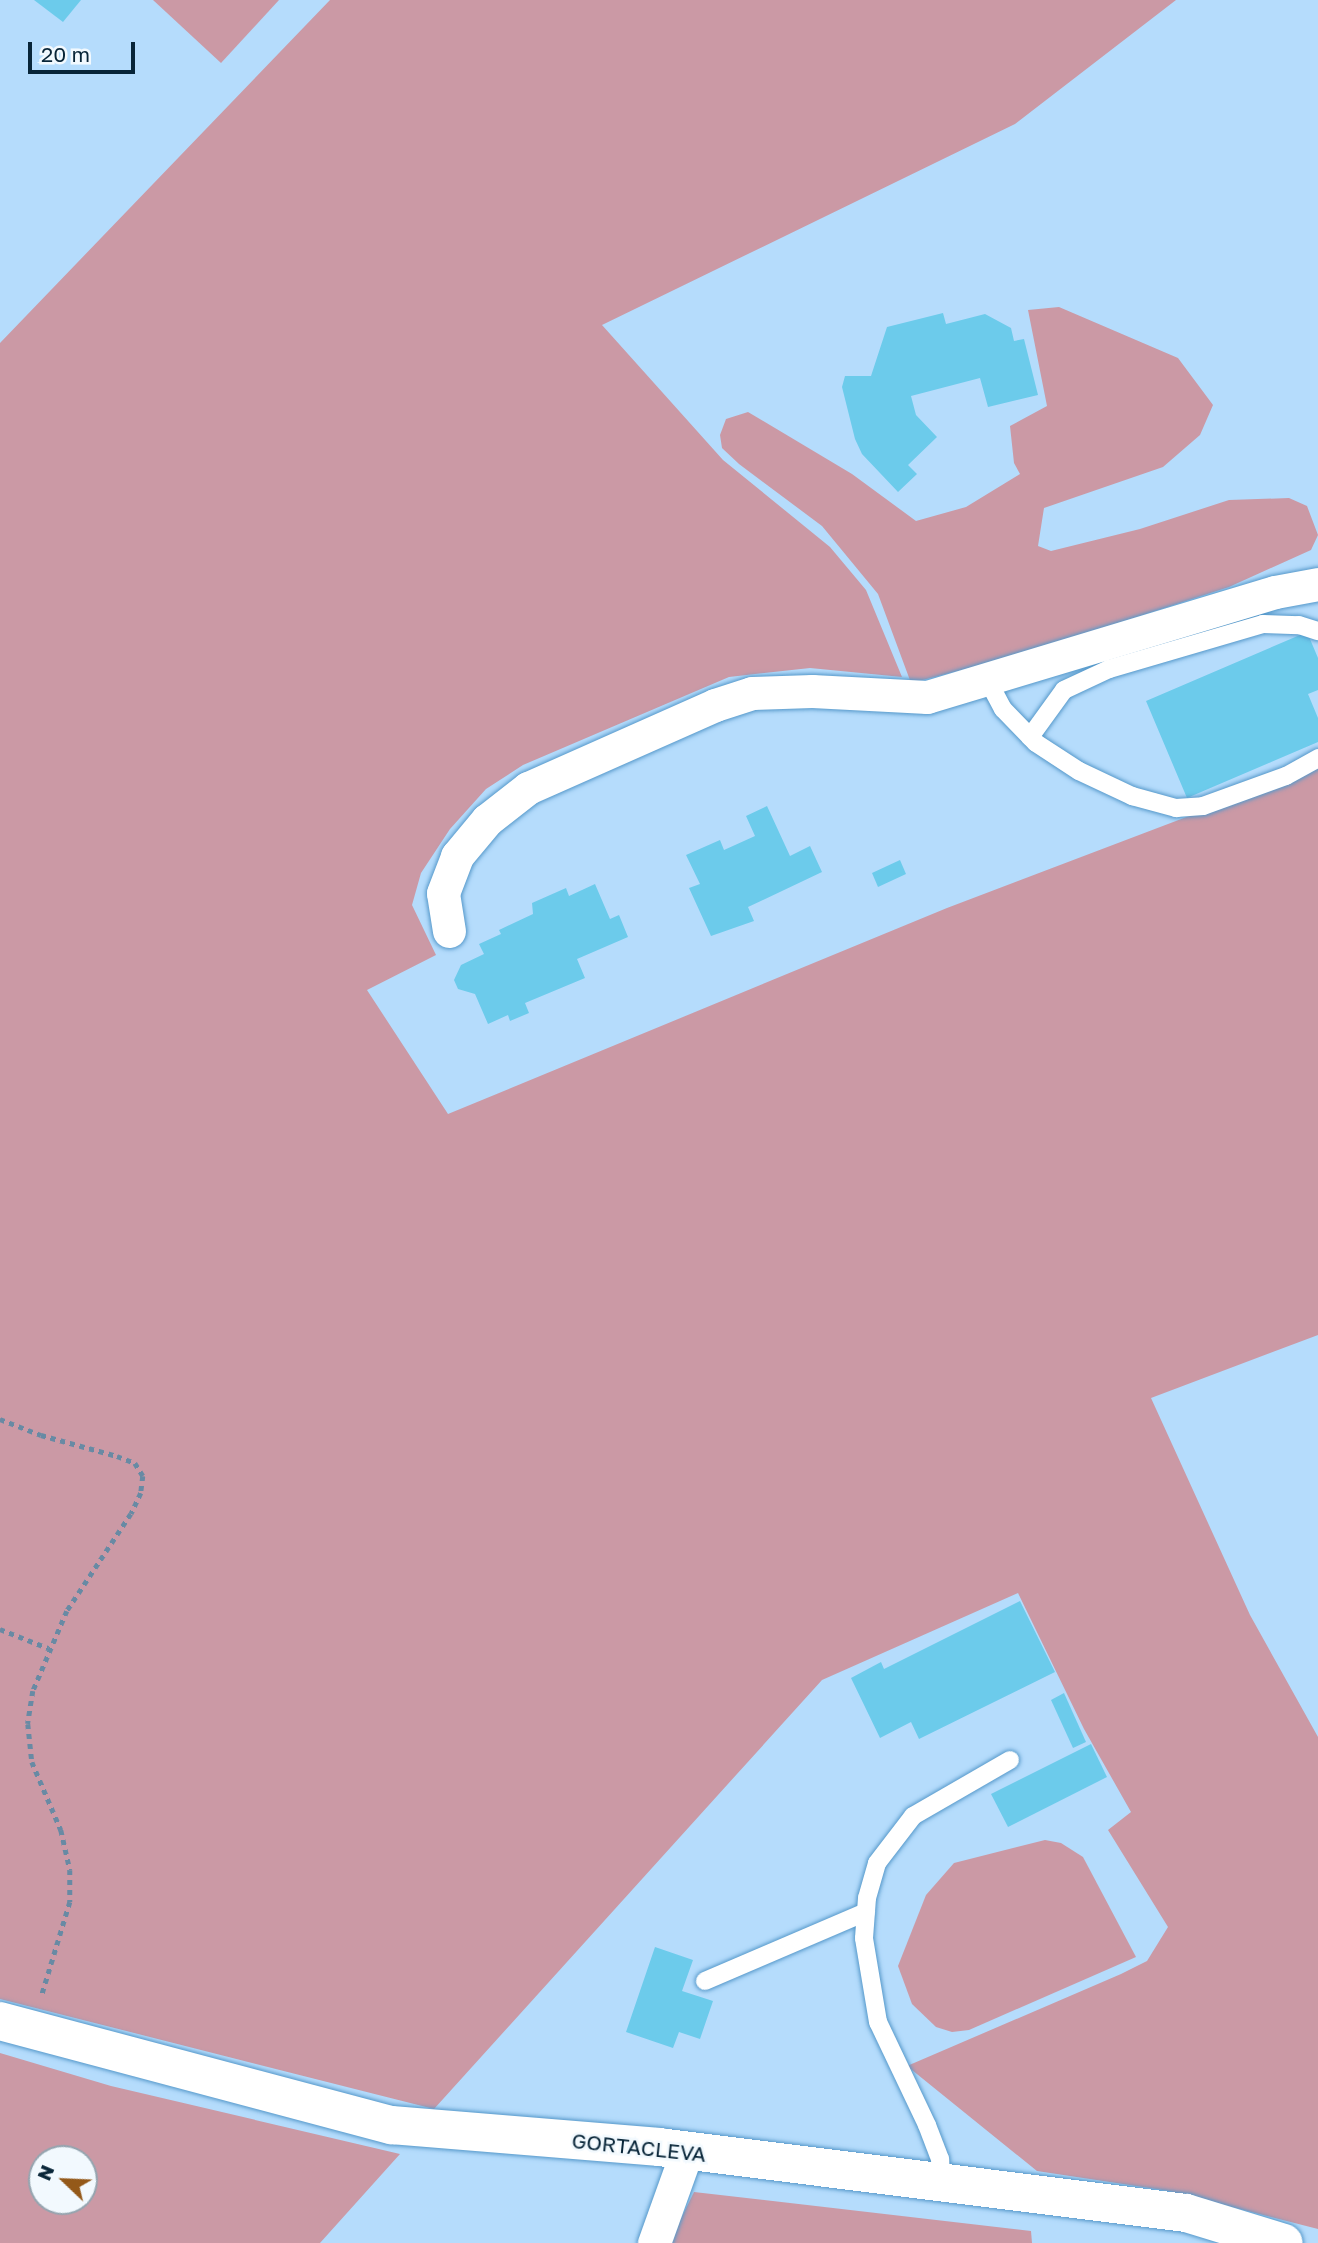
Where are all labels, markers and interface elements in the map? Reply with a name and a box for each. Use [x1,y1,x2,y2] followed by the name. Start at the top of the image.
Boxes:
[32,28,138,72] scale bar
[41,41,90,67] text: 20 m
[571,2127,707,2167] street label: GORTACLEVA
[28,2145,98,2215] north arrow
[32,2161,58,2184] text: N

